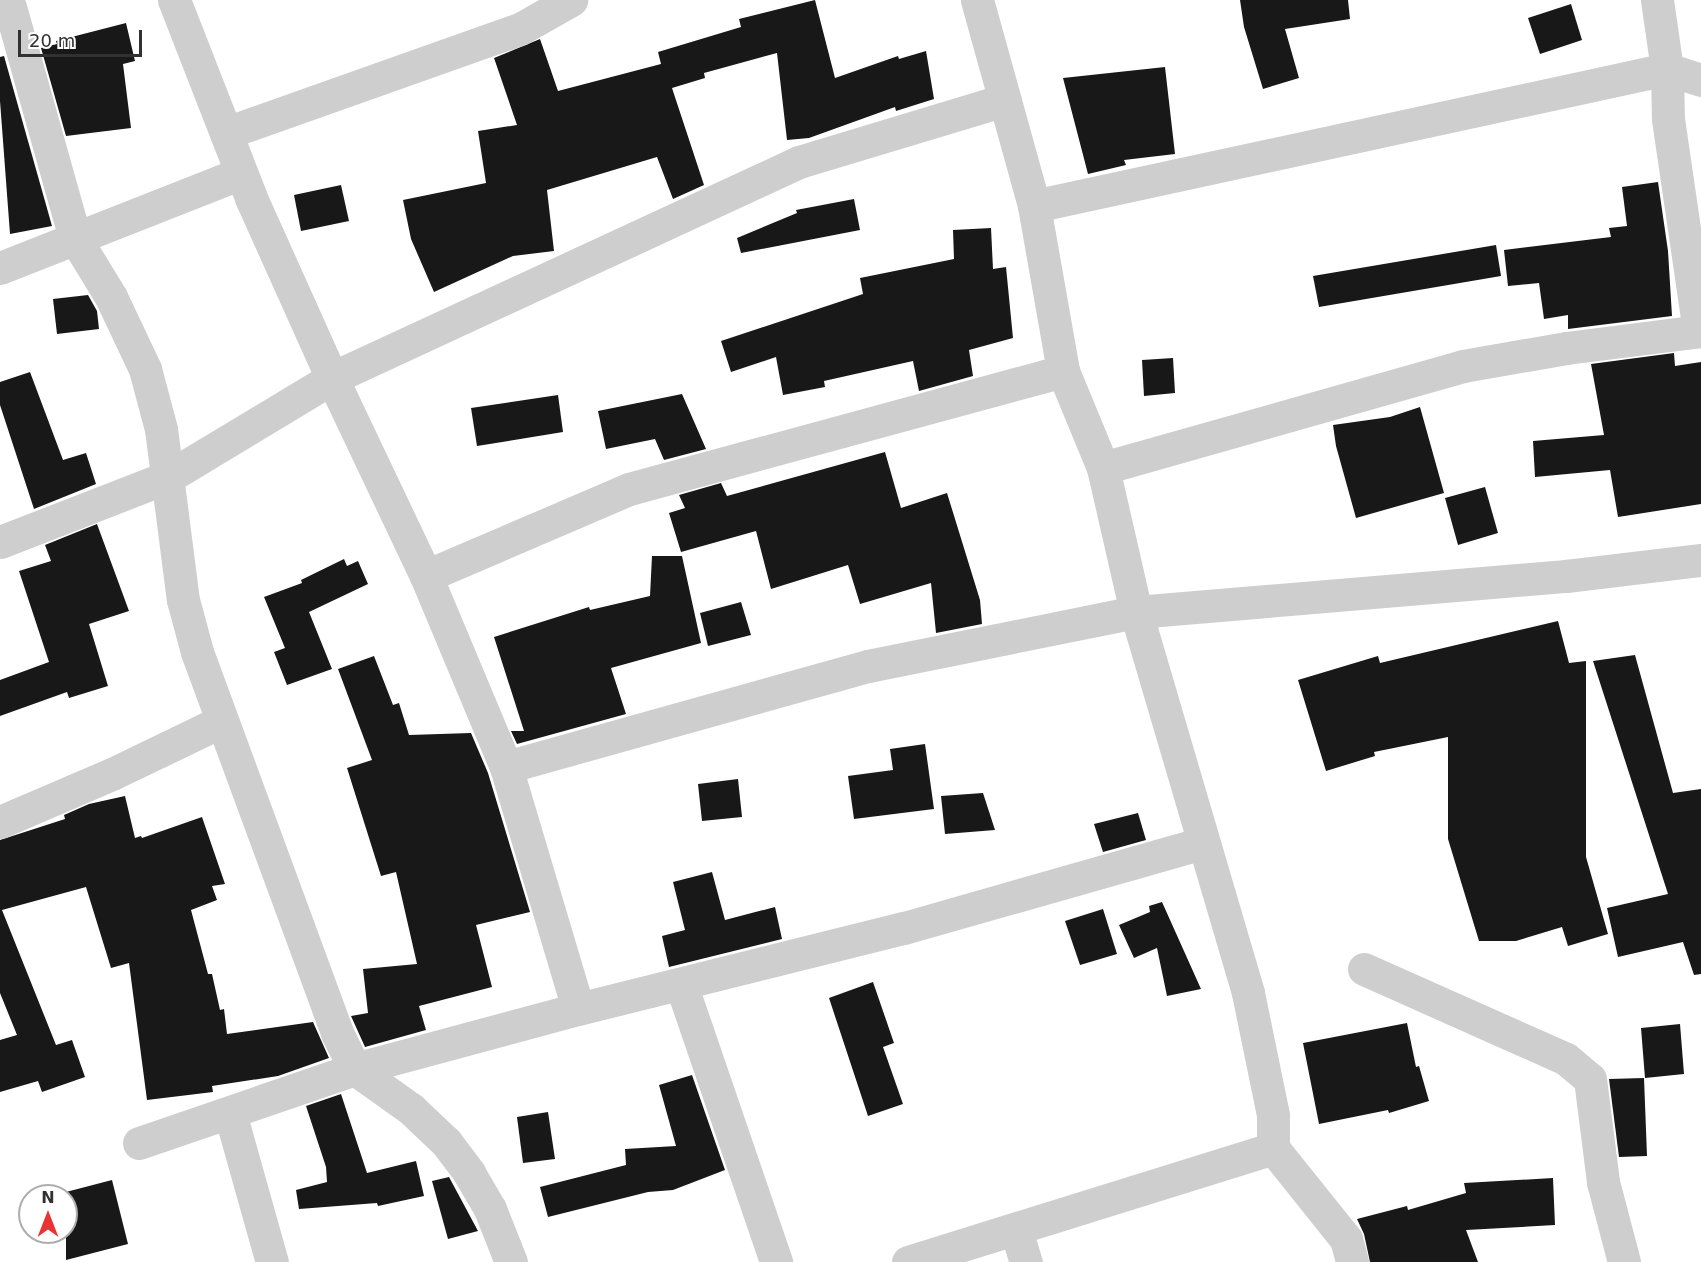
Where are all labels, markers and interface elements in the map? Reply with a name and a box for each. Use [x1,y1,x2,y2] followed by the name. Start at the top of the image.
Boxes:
[21,18,146,56] scale bar
[29,30,75,51] text: 20 m
[18,1184,78,1244] north arrow
[41,1188,55,1207] text: N

